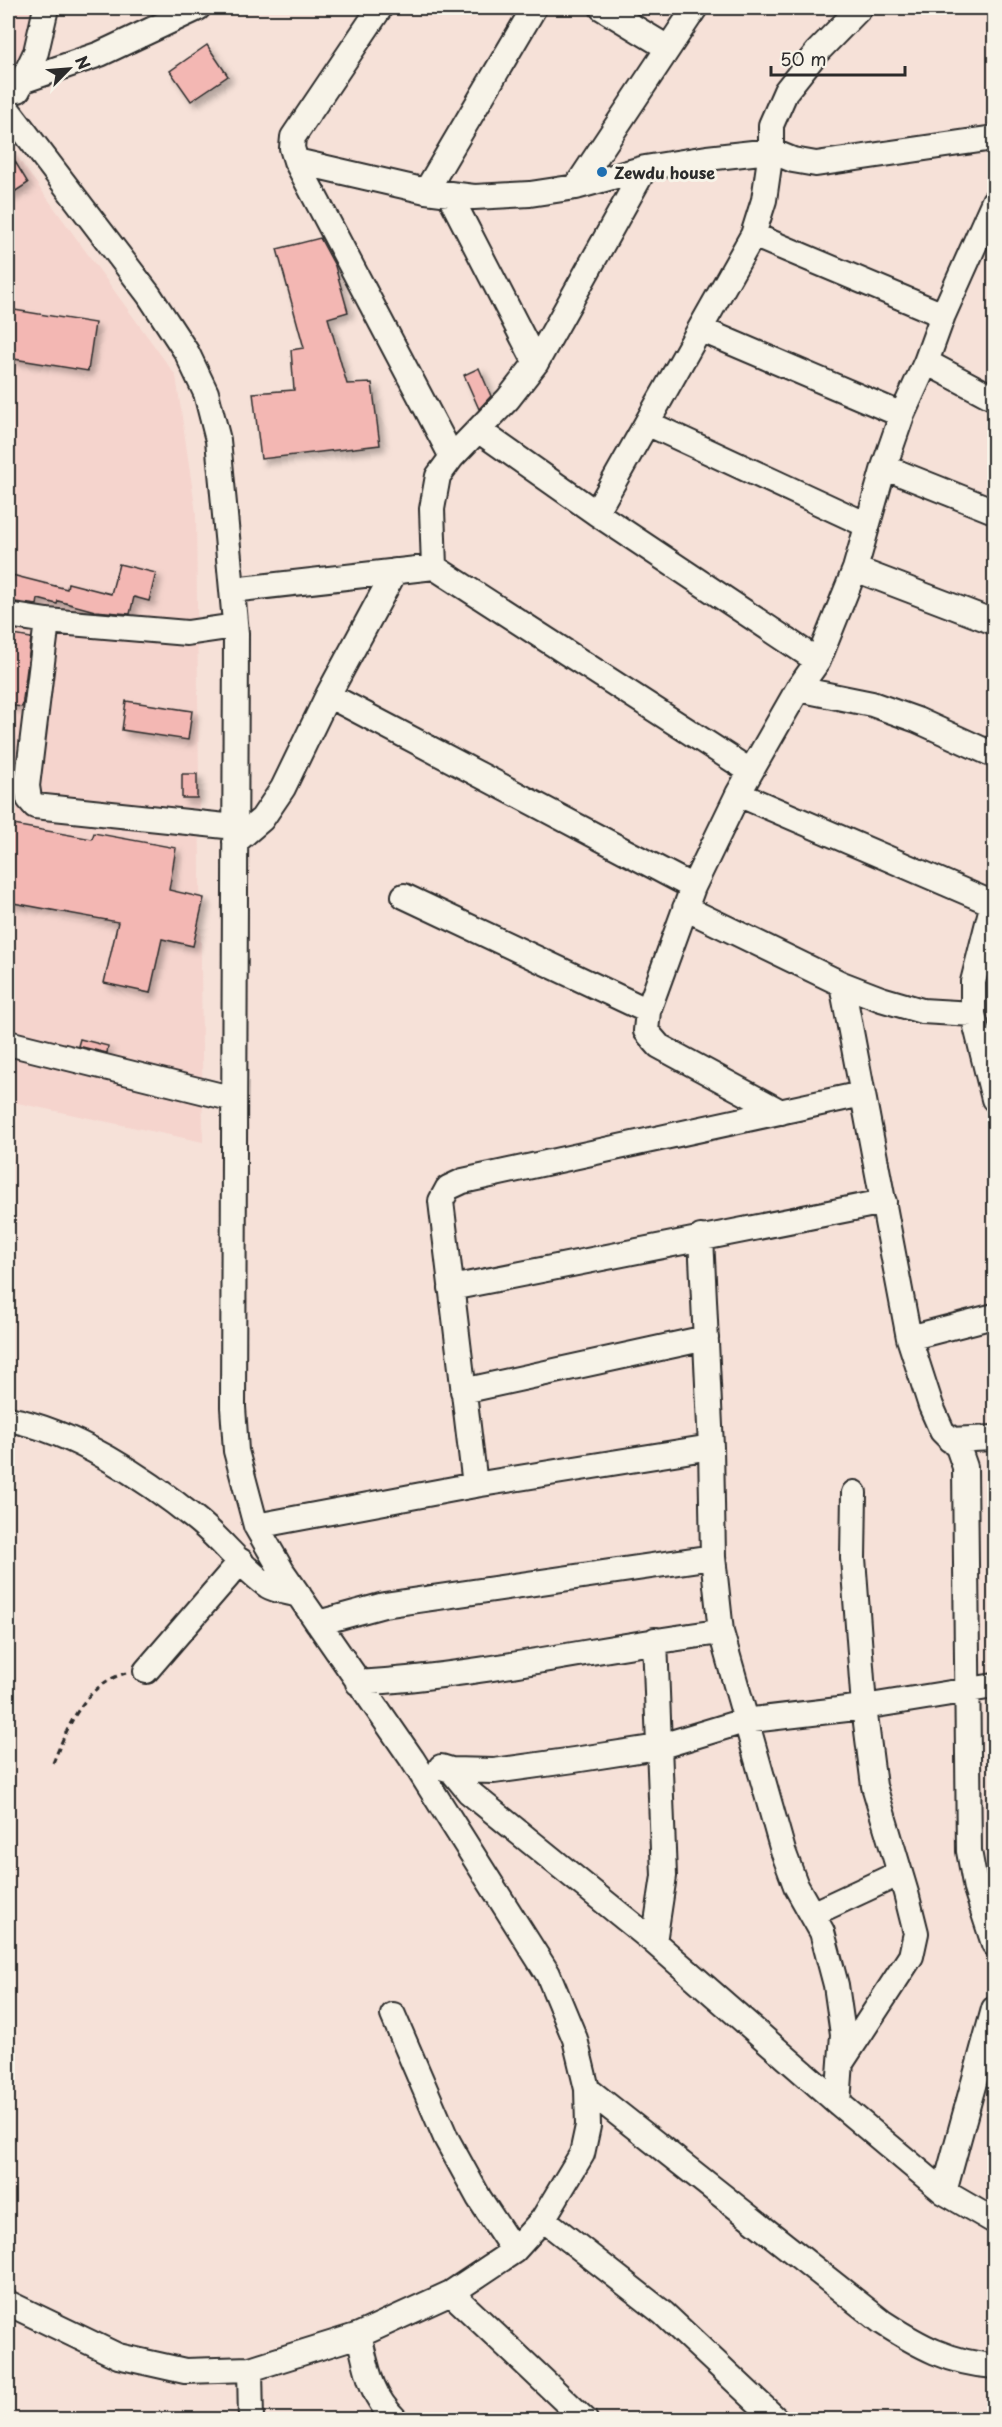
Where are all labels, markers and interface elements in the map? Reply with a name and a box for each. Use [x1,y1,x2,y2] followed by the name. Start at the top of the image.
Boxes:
[39,39,99,99] north arrow
[771,39,904,77] scale bar
[780,45,827,72] text: 50 m
[70,51,97,73] text: N
[614,160,715,184] place label: Zewdu house
[595,165,609,179] marker: Zewdu house

